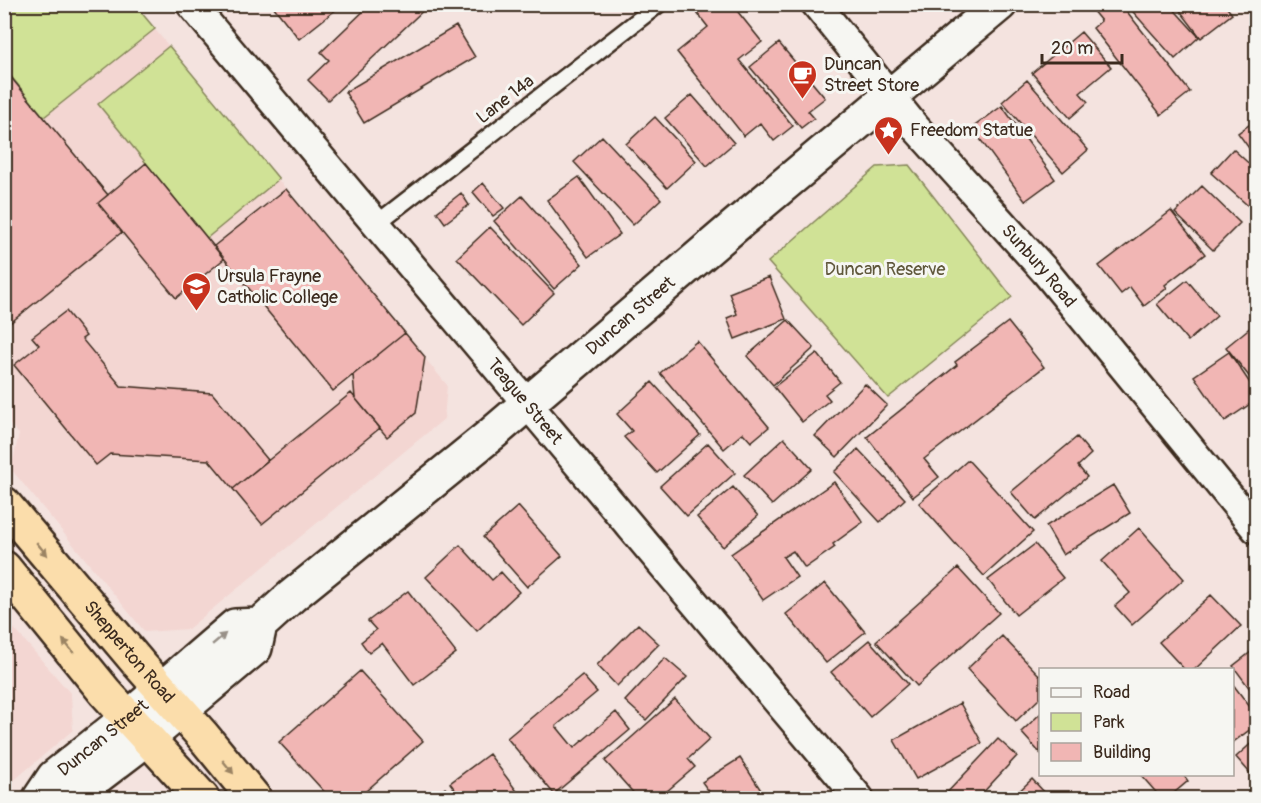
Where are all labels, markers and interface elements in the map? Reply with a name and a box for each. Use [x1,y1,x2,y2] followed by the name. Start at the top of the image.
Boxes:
[1042,27,1122,65] scale bar
[1051,37,1093,60] text: 20 m
[824,53,919,97] place label: Duncan Street Store
[787,58,819,100] cafe icon: Duncan Street Store
[472,70,539,129] street label: Lane 14a
[873,114,905,156] place icon: Freedom Statue
[910,119,1033,142] place label: Freedom Statue
[996,220,1081,312] street label: Sunbury Road
[825,258,946,281] park label: Duncan Reserve
[217,265,338,309] place label: Ursula Frayne Catholic College
[180,270,212,312] school or university icon: Ursula Frayne Catholic College
[581,271,680,360] street label: Duncan Street
[482,354,568,450] street label: Teague Street
[35,541,48,556] one-way arrow
[79,596,180,708] street label: Shepperton Road
[211,633,227,646] one-way arrow
[63,639,75,654] one-way arrow
[1039,668,1234,776] legend
[1093,681,1130,704] text: Road
[53,694,154,782] street label: Duncan Street
[1093,711,1125,734] text: Park
[1093,741,1151,764] text: Building
[222,760,234,775] one-way arrow

